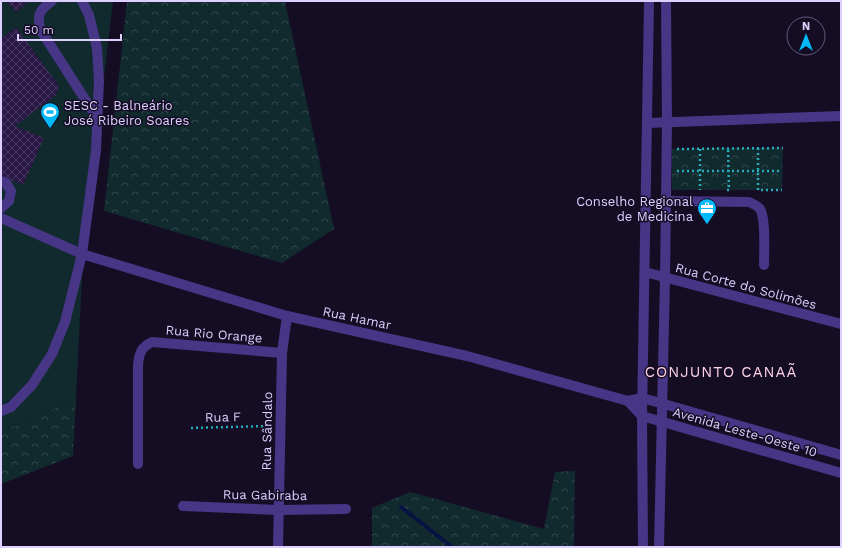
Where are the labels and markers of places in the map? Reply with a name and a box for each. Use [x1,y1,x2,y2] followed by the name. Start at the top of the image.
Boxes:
[64,98,189,128] place label: SESC - Balneário José Ribeiro Soares
[39,101,61,129] sports icon: SESC - Balneário José Ribeiro Soares
[576,194,694,224] place label: Conselho Regional de Medicina
[696,197,718,225] office icon: Conselho Regional de Medicina

